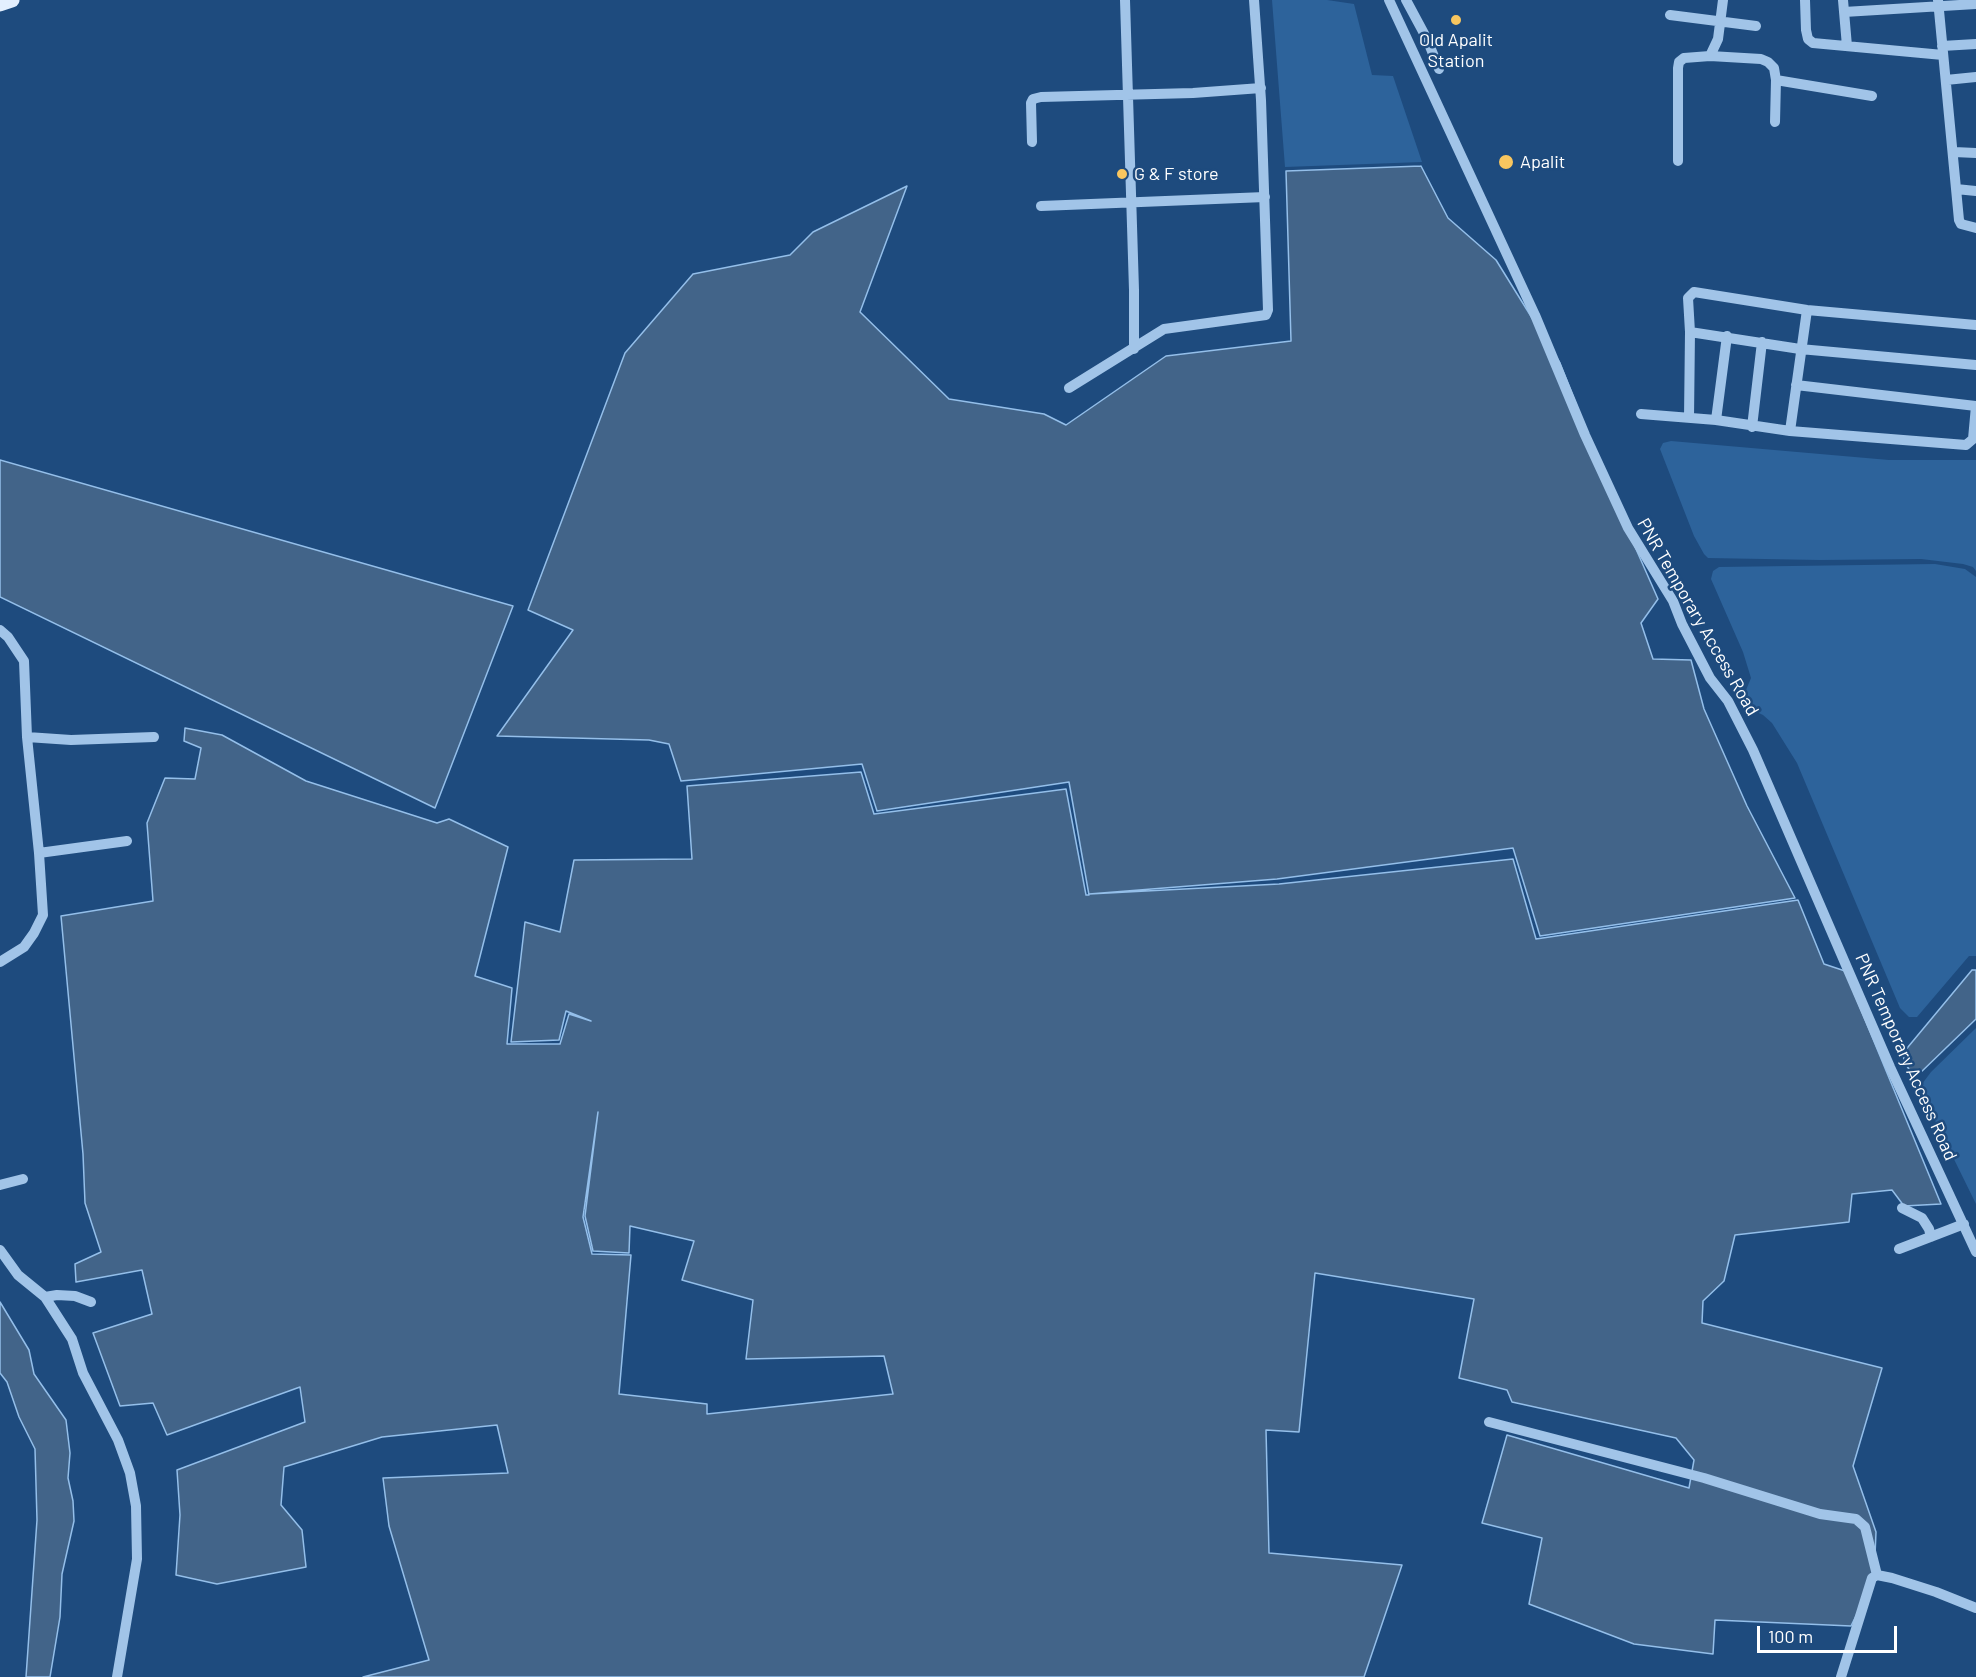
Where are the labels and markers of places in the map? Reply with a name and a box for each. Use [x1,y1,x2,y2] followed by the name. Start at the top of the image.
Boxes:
[1449,13,1463,27] marker: Old Apalit Station
[1419,29,1493,72] place label: Old Apalit Station
[1520,151,1565,173] place label: Apalit
[1497,153,1515,171] marker: Apalit
[1134,163,1219,185] place label: G & F store
[1115,167,1129,181] marker: G & F store

